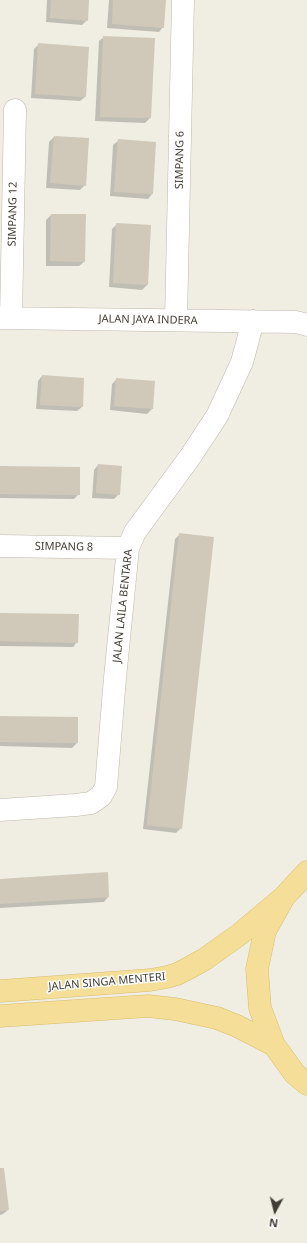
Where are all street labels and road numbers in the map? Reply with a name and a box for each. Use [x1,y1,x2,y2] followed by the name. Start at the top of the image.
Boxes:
[173,131,187,189] street label: SIMPANG 6
[6,182,20,246] street label: SIMPANG 12
[98,313,198,327] street label: JALAN JAYA INDERA
[35,540,93,554] street label: SIMPANG 8
[110,549,136,663] street label: JALAN LAILA BENTARA
[48,970,166,994] street label: JALAN SINGA MENTERI

